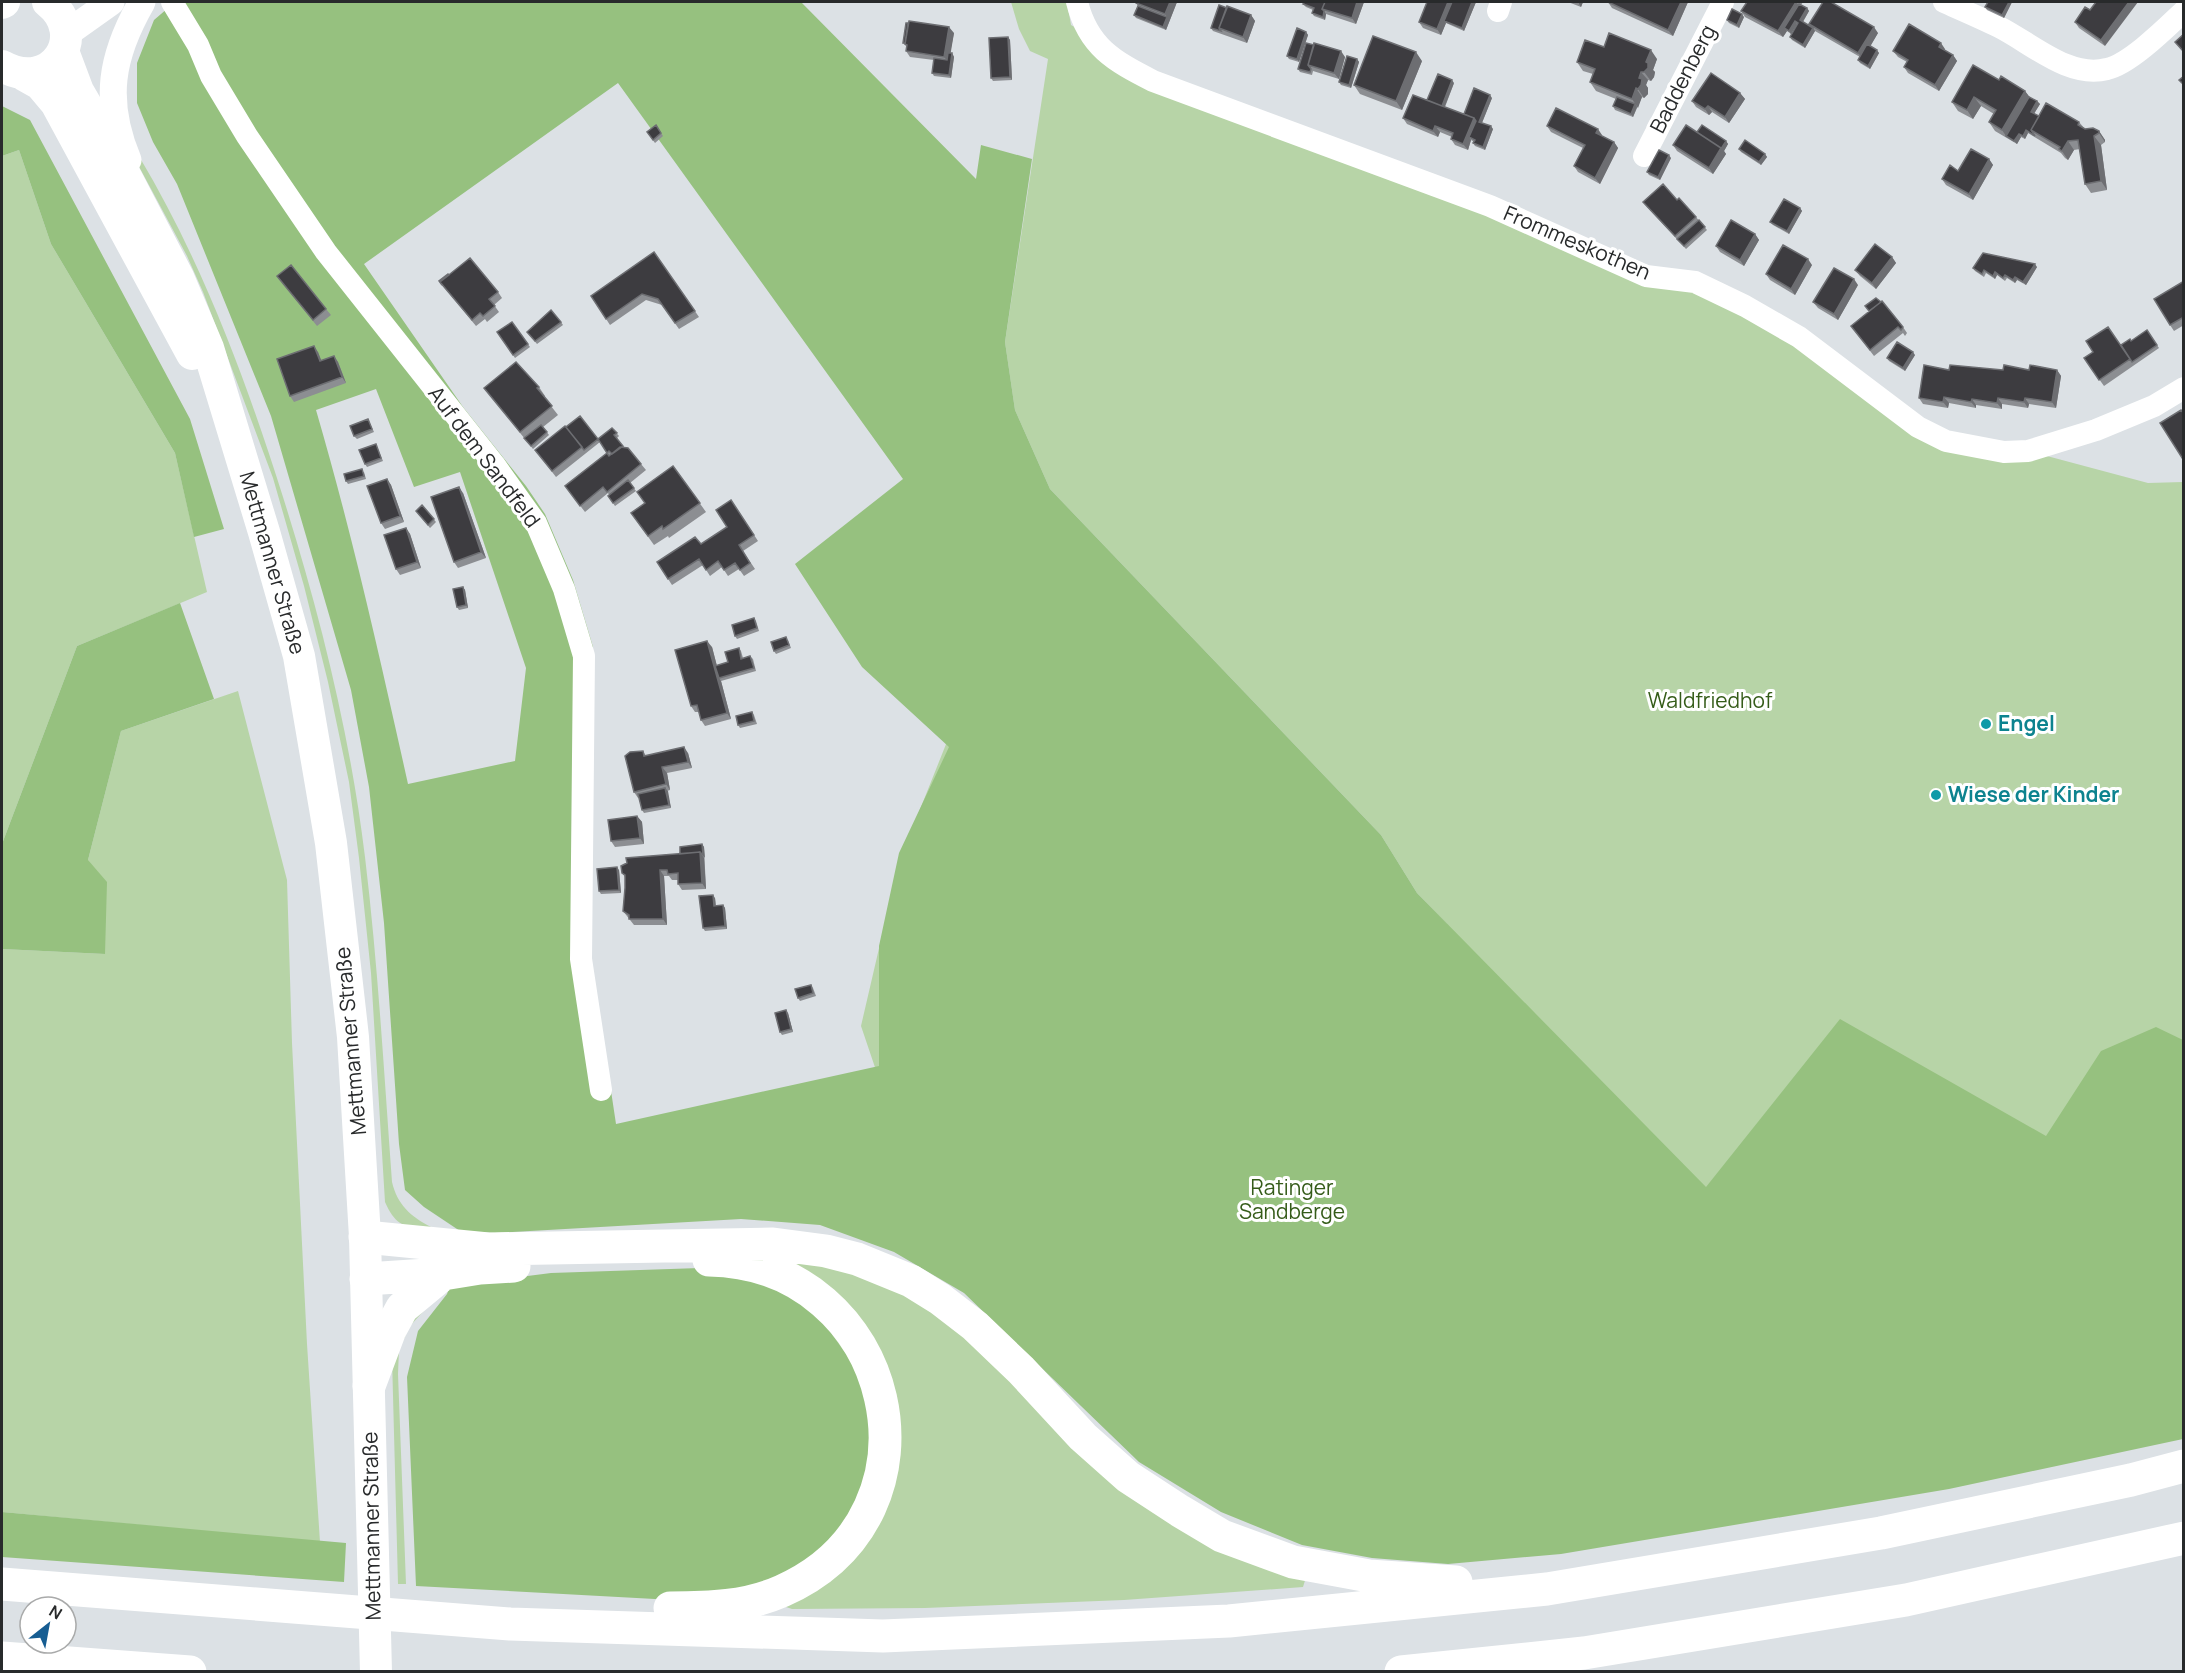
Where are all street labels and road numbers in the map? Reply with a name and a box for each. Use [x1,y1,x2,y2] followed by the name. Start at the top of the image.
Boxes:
[1643,20,1721,138] street label: Baddenberg
[1500,198,1655,286] street label: Frommeskothen
[422,380,547,533] street label: Auf dem Sandfeld
[233,468,312,657] street label: Mettmanner Straße
[328,946,372,1136] street label: Mettmanner Straße
[355,1431,387,1621] street label: Mettmanner Straße

